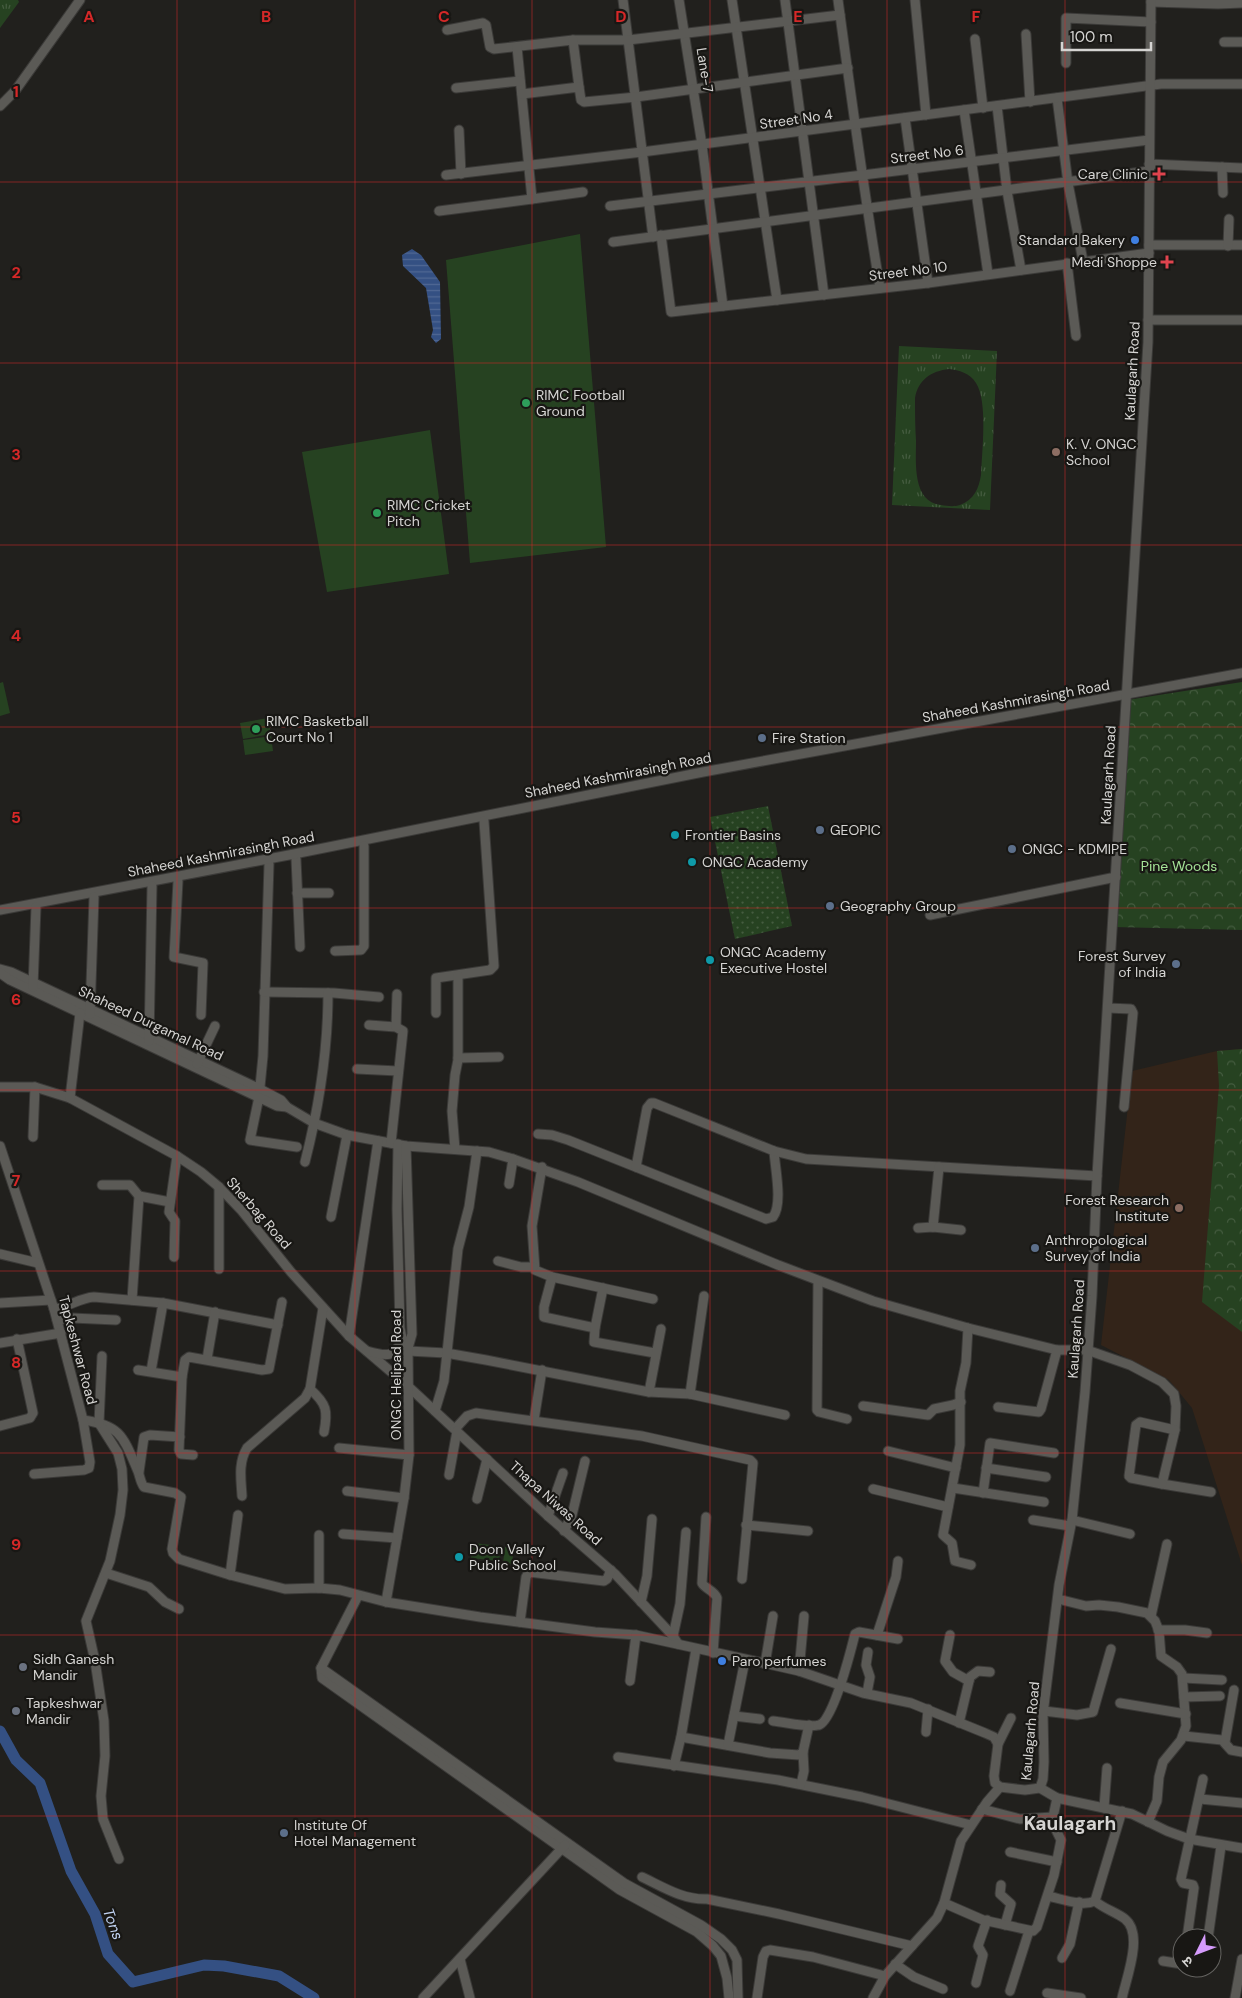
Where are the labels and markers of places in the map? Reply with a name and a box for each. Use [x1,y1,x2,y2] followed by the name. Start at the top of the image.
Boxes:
[1078,165,1148,183] place label: Care Clinic
[1152,167,1166,181] marker: Care Clinic
[1018,231,1125,249] place label: Standard Bakery
[1129,234,1141,246] marker: Standard Bakery
[1071,253,1157,271] place label: Medi Shoppe
[1161,256,1173,268] marker: Medi Shoppe
[536,386,625,420] place label: RIMC Football Ground
[520,397,532,409] marker: RIMC Football Ground
[1066,435,1137,469] place label: K. V. ONGC School
[1050,446,1062,458] marker: K. V. ONGC School
[387,496,470,530] place label: RIMC Cricket Pitch
[371,507,383,519] marker: RIMC Cricket Pitch
[266,712,369,746] place label: RIMC Basketball Court No 1
[250,723,262,735] marker: RIMC Basketball Court No 1
[772,729,846,747] place label: Fire Station
[756,732,768,744] marker: Fire Station
[830,821,881,839] place label: GEOPIC
[814,824,826,836] marker: GEOPIC
[685,826,781,844] place label: Frontier Basins
[669,829,681,841] marker: Frontier Basins
[1022,840,1127,858] place label: ONGC - KDMIPE
[1006,843,1018,855] marker: ONGC - KDMIPE
[702,853,808,871] place label: ONGC Academy
[686,856,698,868] marker: ONGC Academy
[840,897,956,915] place label: Geography Group
[824,900,836,912] marker: Geography Group
[720,943,827,977] place label: ONGC Academy Executive Hostel
[1078,947,1166,981] place label: Forest Survey of India
[704,954,716,966] marker: ONGC Academy Executive Hostel
[1170,958,1182,970] marker: Forest Survey of India
[1065,1191,1169,1225] place label: Forest Research Institute
[1173,1202,1185,1214] marker: Forest Research Institute
[1045,1231,1147,1265] place label: Anthropological Survey of India
[1029,1242,1041,1254] marker: Anthropological Survey of India
[469,1540,556,1574] place label: Doon Valley Public School
[453,1551,465,1563] marker: Doon Valley Public School
[33,1650,114,1684] place label: Sidh Ganesh Mandir
[732,1652,827,1670] place label: Paro perfumes
[716,1655,728,1667] marker: Paro perfumes
[17,1661,29,1673] marker: Sidh Ganesh Mandir
[26,1694,102,1728] place label: Tapkeshwar Mandir
[10,1705,22,1717] marker: Tapkeshwar Mandir
[294,1816,416,1850] place label: Institute Of Hotel Management
[278,1827,290,1839] marker: Institute Of Hotel Management

